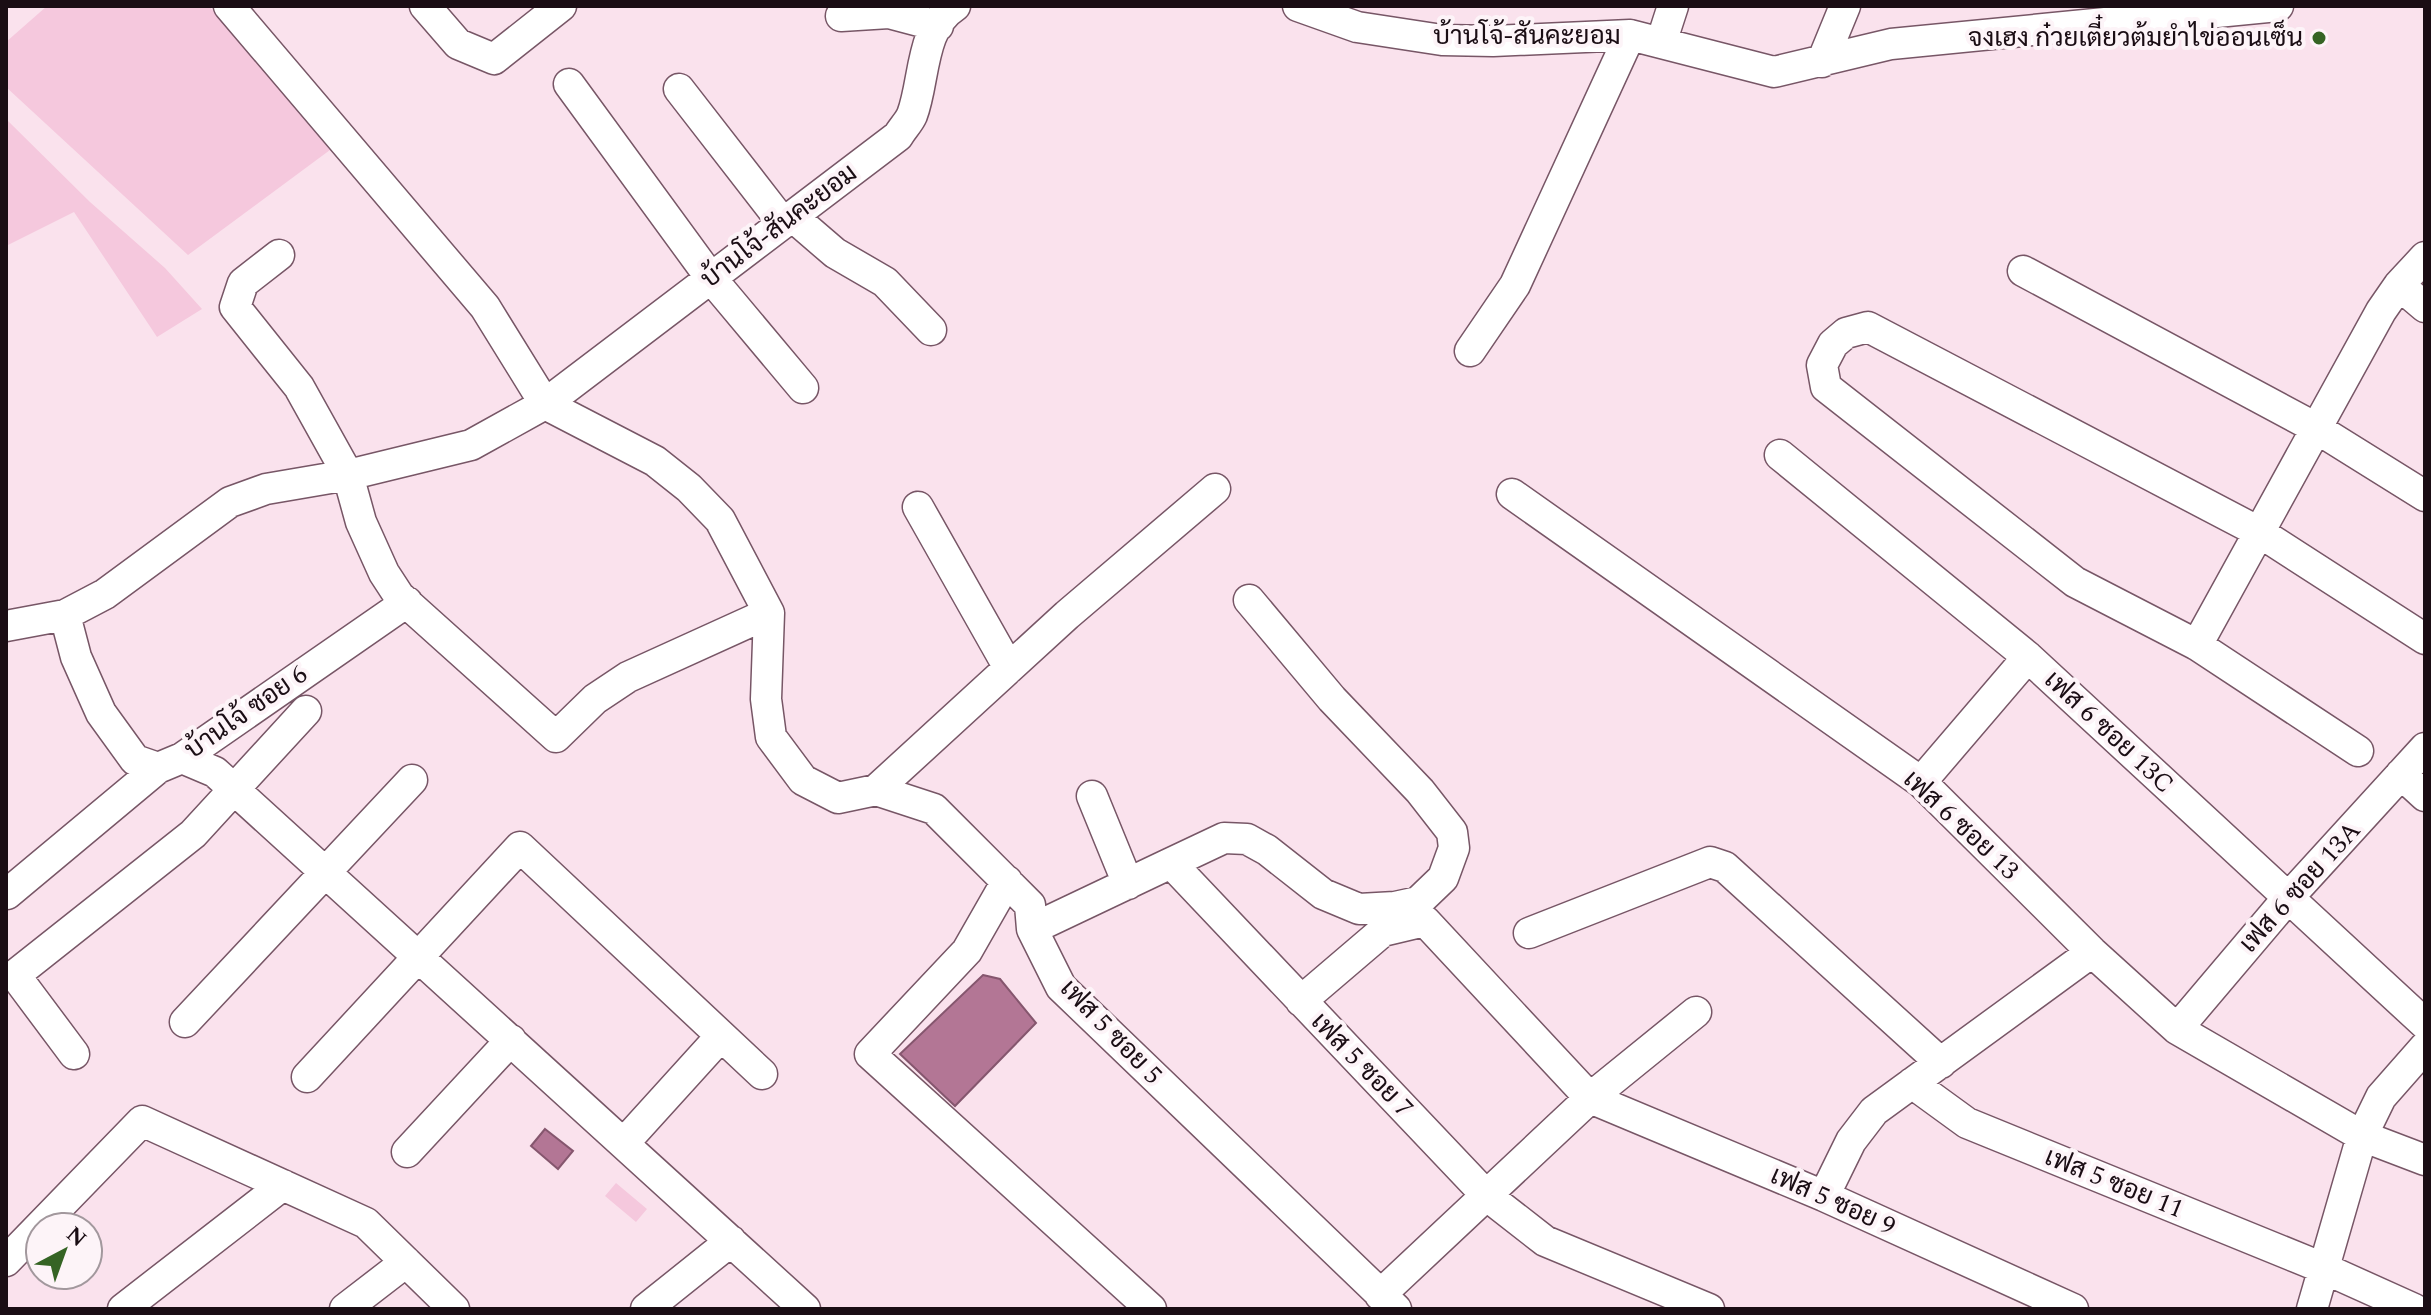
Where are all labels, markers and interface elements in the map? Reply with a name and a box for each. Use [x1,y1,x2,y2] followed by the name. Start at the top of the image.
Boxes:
[1968,14,2303,58] place label: จงเฮง ก๋วยเตี๋ยวต้มยำไข่ออนเซ็น
[1433,16,1621,56] street label: บ้านโจ้-สันคะยอม
[2310,29,2328,47] marker: จงเฮง ก๋วยเตี๋ยวต้มยำไข่ออนเซ็น
[692,154,866,298] street label: บ้านโจ้-สันคะยอม
[176,655,316,769] street label: บ้านโจ้ ซอย 6
[2035,661,2183,803] street label: เฟส 6 ซอย 13C
[1894,760,2028,890] street label: เฟส 6 ซอย 13
[2230,812,2370,962] street label: เฟส 6 ซอย 13A
[1050,970,1172,1094] street label: เฟส 5 ซอย 5
[1301,1003,1423,1127] street label: เฟส 5 ซอย 7
[2039,1137,2189,1229] street label: เฟส 5 ซอย 11
[1764,1156,1902,1246] street label: เฟส 5 ซอย 9
[24,1211,104,1291] north arrow
[59,1219,94,1255] text: N

